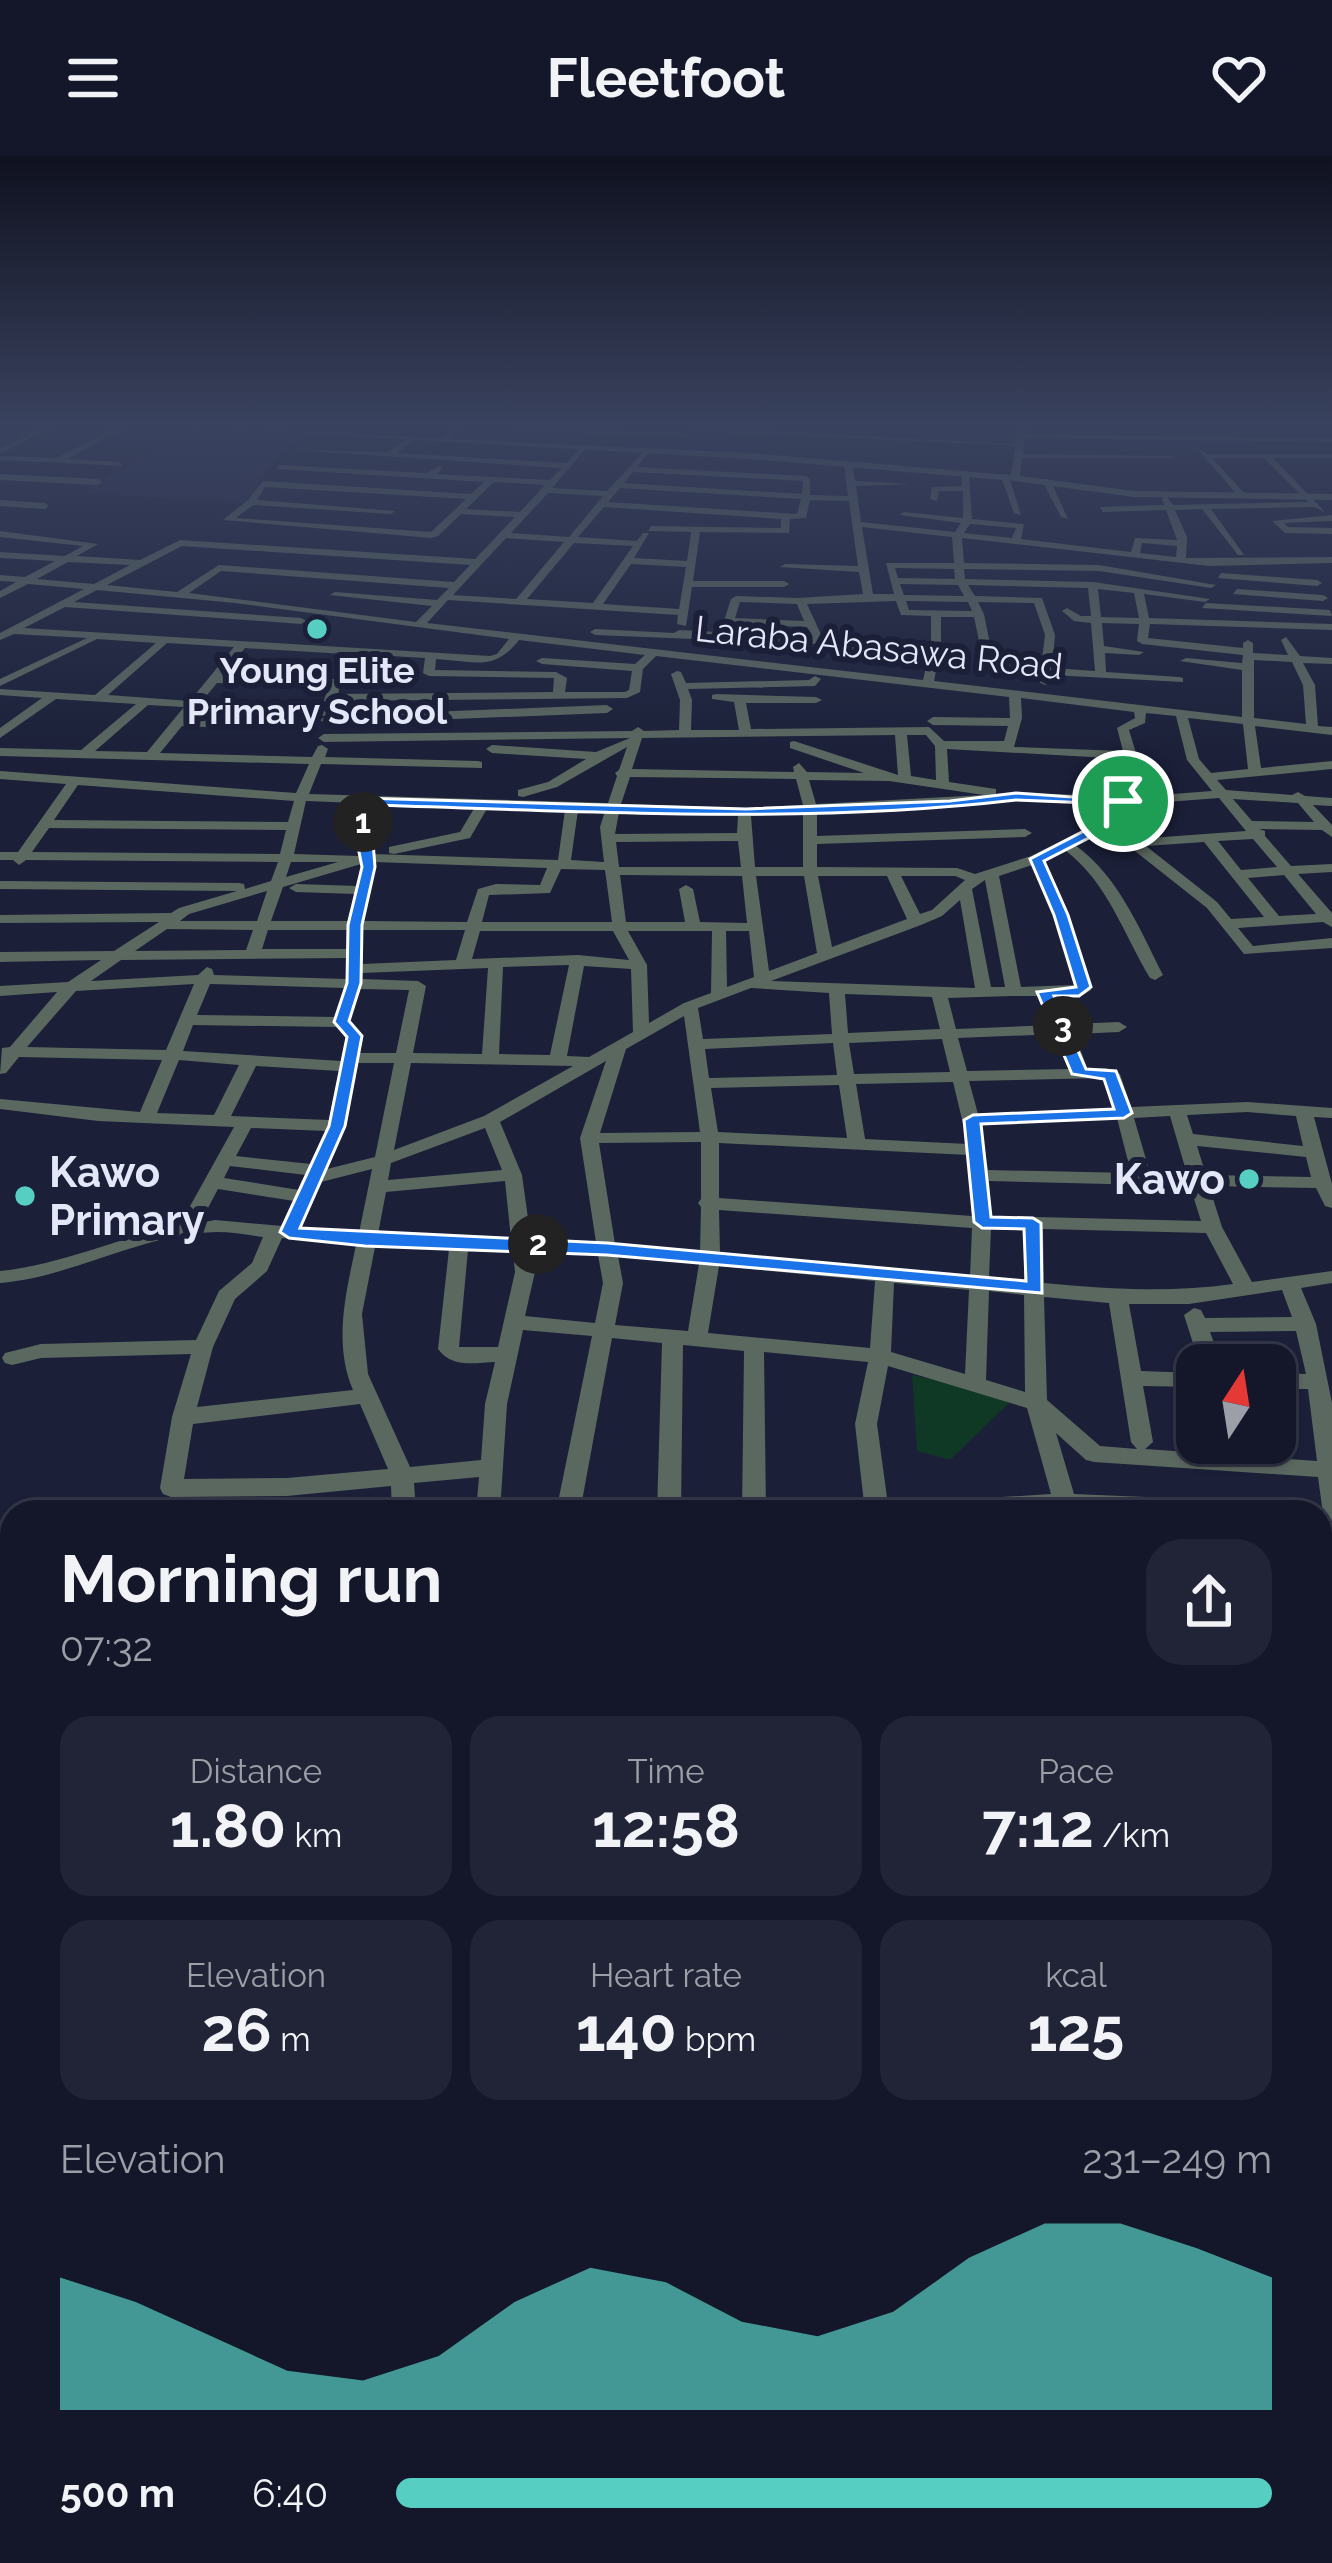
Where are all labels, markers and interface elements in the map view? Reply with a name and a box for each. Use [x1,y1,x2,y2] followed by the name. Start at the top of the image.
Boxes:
[60,45,126,111] icon: menu
[1206,45,1272,111] icon: heart
[547,46,785,110] text: Fleetfoot
[693,607,1065,687] street label: Laraba Abasawa Road
[304,616,330,642] marker: Young Elite Primary School
[187,649,448,732] place label: Young Elite Primary School
[1072,750,1174,852] pin
[1090,768,1156,834] icon: arrive
[333,792,393,852] pin: 1
[355,802,371,841] text: 1
[1033,996,1093,1056] pin: 3
[1054,1006,1072,1045] text: 3
[49,1148,205,1245] place label: Kawo Primary
[1114,1155,1225,1204] place label: Kawo
[1236,1166,1262,1192] marker: Kawo
[12,1183,38,1209] marker: Kawo Primary
[508,1214,568,1274] pin: 2
[529,1224,547,1263] text: 2
[1176,1344,1296,1464] north arrow
[1176,1344,1296,1464] map controls
[1146,1539,1272,1665] button: share
[60,1540,442,1617] text: Morning run
[60,1624,153,1670] text: 07:32
[190,1752,322,1791] text: Distance
[627,1752,705,1791] text: Time
[1038,1752,1114,1791] text: Pace
[170,1791,286,1861] text: 1.80
[592,1791,740,1861] text: 12:58
[982,1791,1094,1861] text: 7:12
[286,1816,342,1855] text: km
[1094,1816,1170,1855] text: /km
[186,1956,326,1995] text: Elevation
[590,1956,742,1995] text: Heart rate
[1045,1956,1107,1995] text: kcal
[201,1995,272,2065] text: 26
[576,1995,677,2065] text: 140
[1028,1995,1124,2065] text: 125
[272,2020,311,2059] text: m
[677,2020,756,2059] text: bpm
[60,2136,226,2182] text: Elevation
[1082,2136,1272,2182] text: 231–249 m
[60,2470,175,2516] text: 500 m
[252,2470,328,2516] text: 6:40

